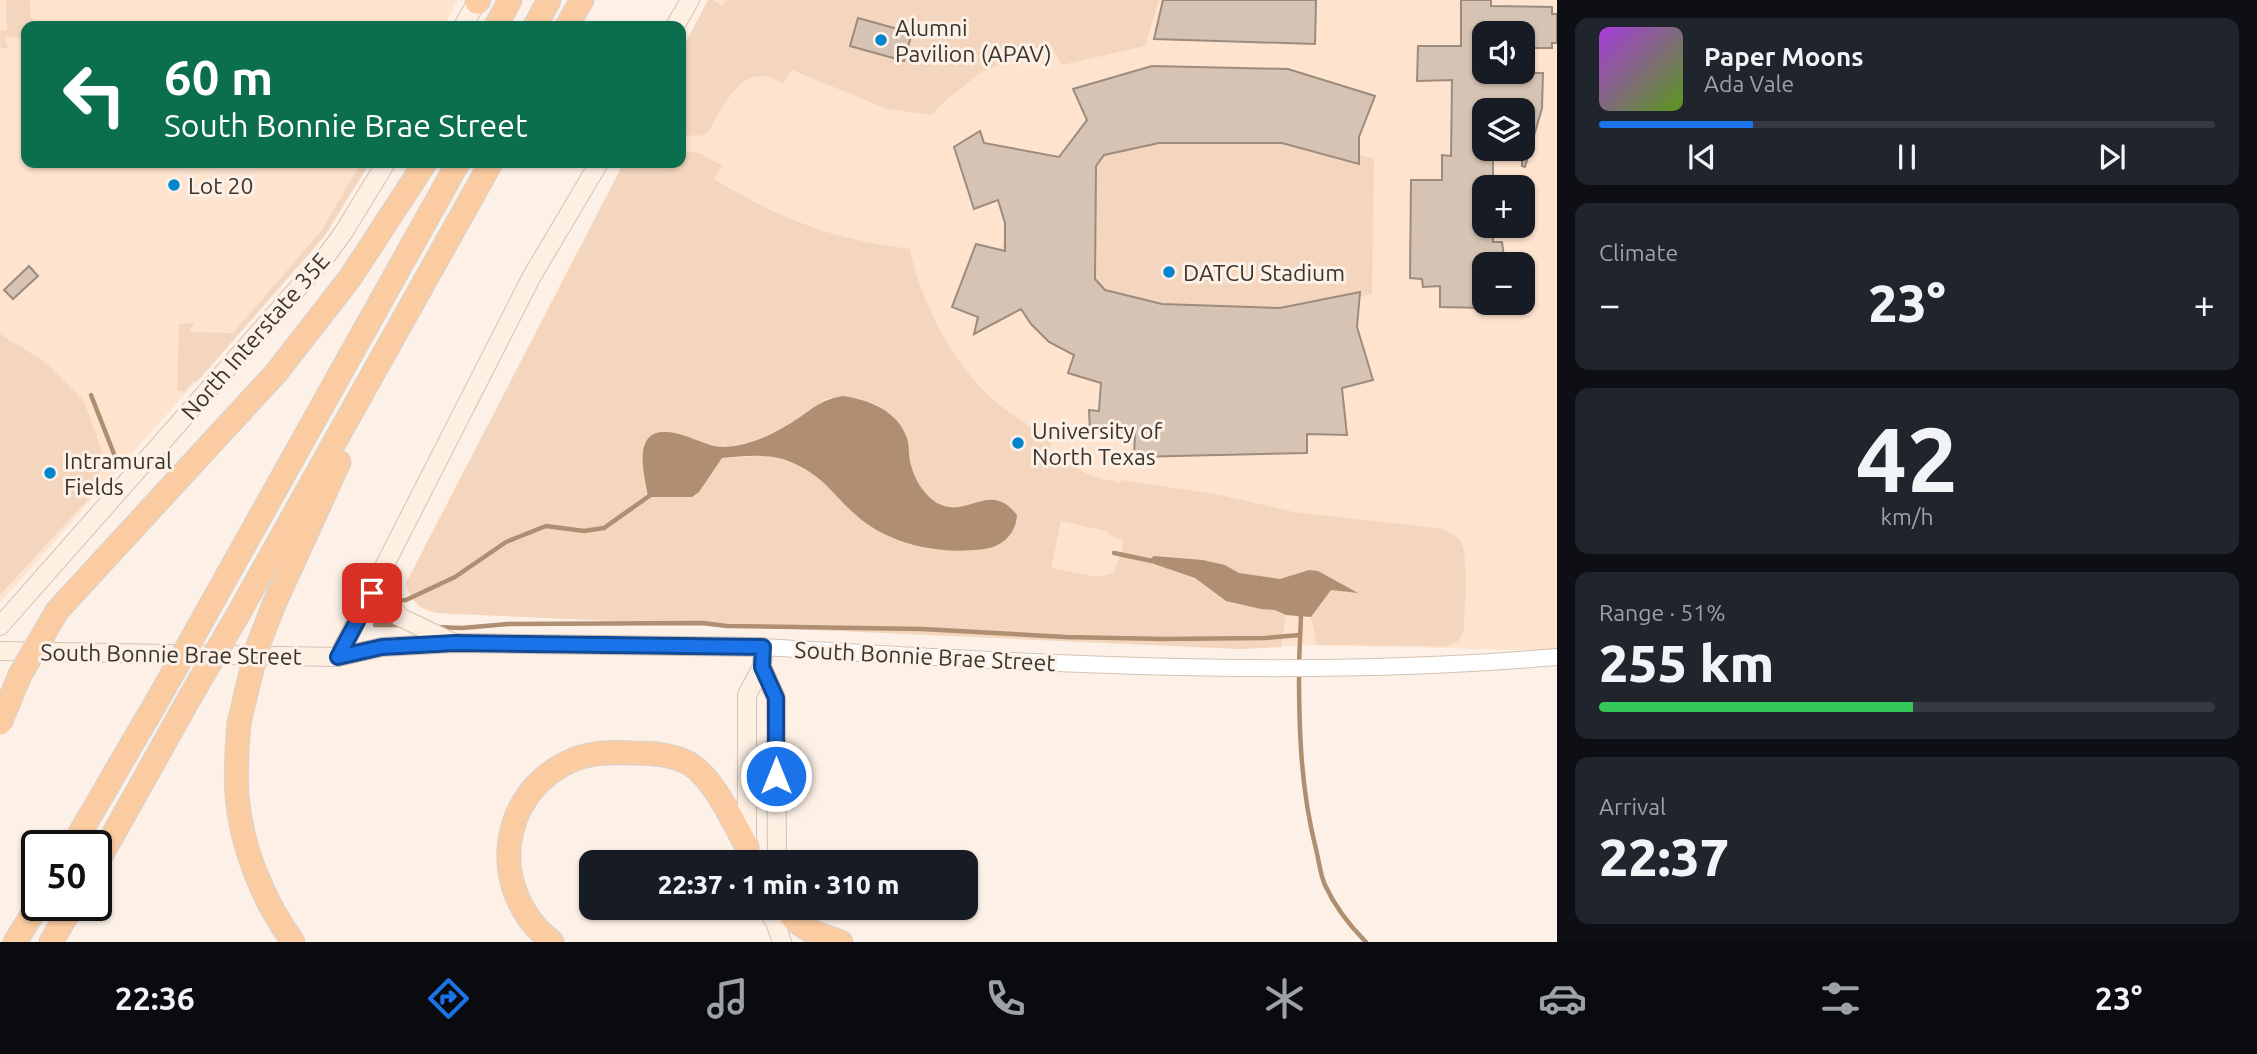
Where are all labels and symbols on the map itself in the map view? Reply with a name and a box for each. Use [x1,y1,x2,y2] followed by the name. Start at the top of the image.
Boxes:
[895,15,1052,67] place label: Alumni Pavilion (APAV)
[873,32,889,48] marker: Alumni Pavilion (APAV)
[188,173,253,198] place label: Lot 20
[166,177,182,193] marker: Lot 20
[176,248,334,424] street label: North Interstate 35E
[1183,260,1345,285] place label: DATCU Stadium
[1161,264,1177,280] marker: DATCU Stadium
[1032,418,1162,469] place label: University of North Texas
[1010,435,1026,451] marker: University of North Texas
[64,448,172,499] place label: Intramural Fields
[42,465,58,481] marker: Intramural Fields
[342,563,402,623] pin
[794,637,1056,675] street label: South Bonnie Brae Street
[40,639,302,669] street label: South Bonnie Brae Street
[739,739,813,813] position arrow
[21,830,112,921] speed limit sign: 50

